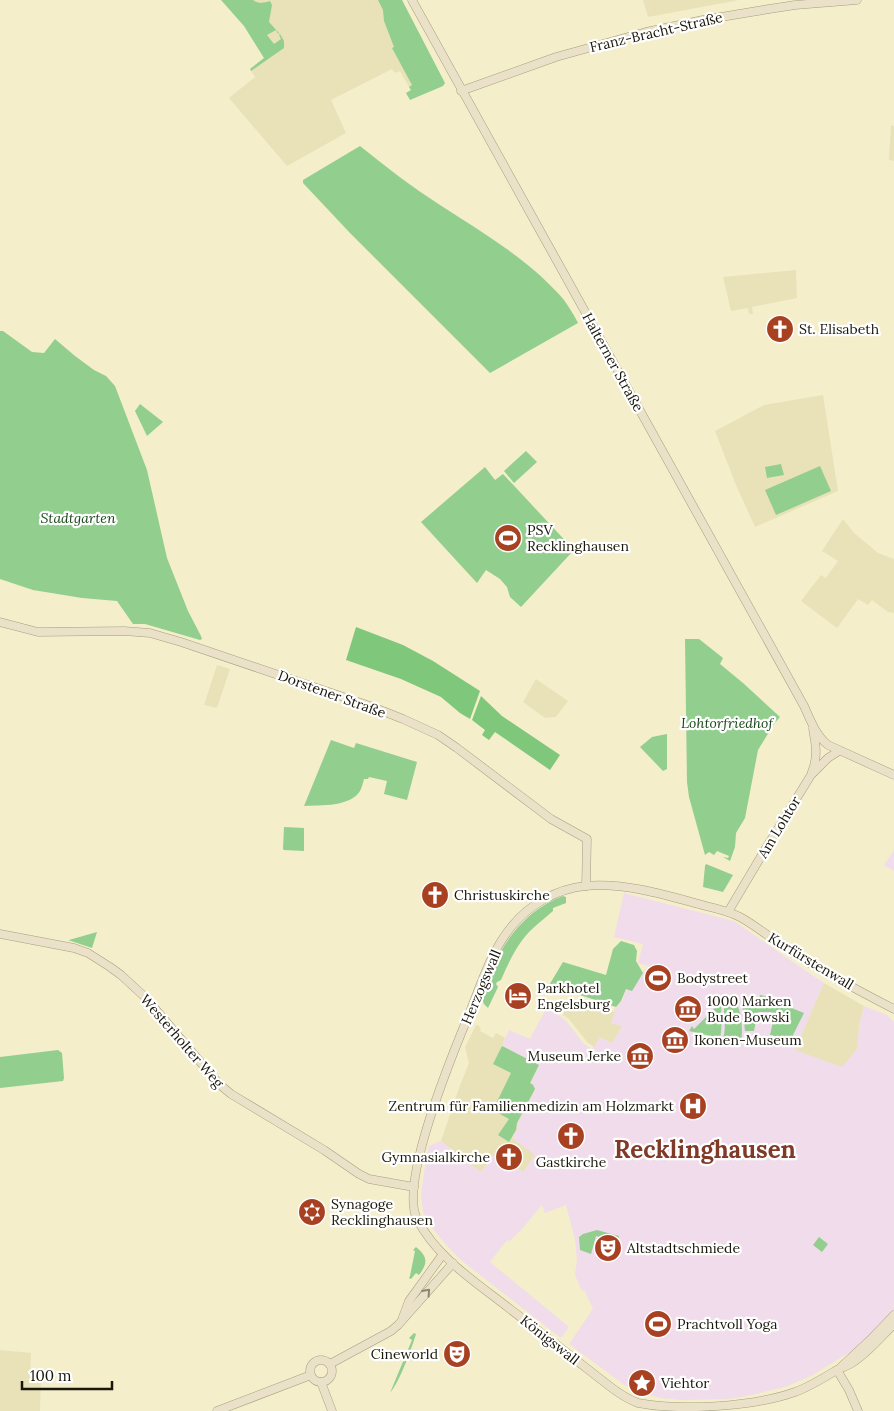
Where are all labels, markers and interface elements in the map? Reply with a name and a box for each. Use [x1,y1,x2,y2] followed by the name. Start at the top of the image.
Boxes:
[588,8,725,56] street label: Franz-Bracht-Straße
[578,309,648,415] street label: Halterner Straße
[765,314,795,344] church icon: St. Elisabeth
[799,320,879,338] place label: St. Elisabeth
[40,509,116,527] park label: Stadtgarten
[527,521,629,555] place label: PSV Recklinghausen
[493,523,523,553] sports icon: PSV Recklinghausen
[276,666,389,722] street label: Dorstener Straße
[681,714,774,732] park label: Lohtorfriedhof
[753,793,805,862] street label: Am Lohtor
[420,880,450,910] church icon: Christuskirche
[454,886,550,904] place label: Christuskirche
[765,928,857,994] street label: Kurfürstenwall
[457,947,505,1027] street label: Herzogswall
[643,963,673,993] sports icon: Bodystreet
[677,969,748,987] place label: Bodystreet
[537,979,610,1013] place label: Parkhotel Engelsburg
[503,981,533,1011] hotel icon: Parkhotel Engelsburg
[136,990,228,1092] street label: Westerholter Weg
[707,992,792,1026] place label: 1000 Marken Bude Bowski
[673,994,703,1024] museum icon: 1000 Marken Bude Bowski
[660,1025,690,1055] museum icon: Ikonen-Museum
[694,1031,802,1049] place label: Ikonen-Museum
[625,1041,655,1071] museum icon: Museum Jerke
[528,1047,621,1065] place label: Museum Jerke
[678,1091,708,1121] hospital icon: Zentrum für Familienmedizin am Holzmarkt
[389,1097,675,1115] place label: Zentrum für Familienmedizin am Holzmarkt
[556,1121,586,1151] church icon: Gastkirche
[614,1134,796,1165] district label: Recklinghausen
[494,1142,524,1172] church icon: Gymnasialkirche
[381,1148,490,1166] place label: Gymnasialkirche
[536,1153,607,1171] place label: Gastkirche
[331,1195,433,1229] place label: Synagoge Recklinghausen
[297,1197,327,1227] synagogue icon: Synagoge Recklinghausen
[593,1233,623,1263] theatre icon: Altstadtschmiede
[626,1239,740,1257] place label: Altstadtschmiede
[421,1289,430,1298] one-way arrow
[643,1309,673,1339] sports icon: Prachtvoll Yoga
[517,1311,583,1369] street label: Königswall
[677,1315,778,1333] place label: Prachtvoll Yoga
[442,1339,472,1369] theatre icon: Cineworld
[371,1345,438,1363] place label: Cineworld
[22,1358,112,1390] scale bar
[30,1366,71,1385] text: 100 m
[627,1368,657,1398] place icon: Viehtor
[660,1374,709,1392] place label: Viehtor

